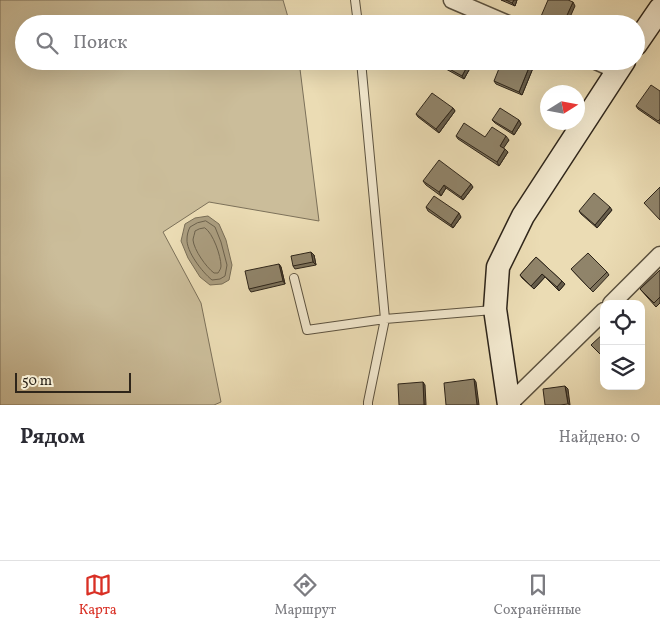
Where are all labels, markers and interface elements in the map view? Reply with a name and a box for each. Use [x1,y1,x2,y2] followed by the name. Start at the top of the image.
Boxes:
[15,15,645,70] search box
[33,29,61,57] icon: search
[73,30,127,56] text: Поиск
[540,85,585,130] north arrow
[600,300,645,390] map controls
[600,300,645,345] button: locate
[600,345,645,390] button: layers
[15,370,131,393] scale bar
[22,372,52,391] text: 50 m
[20,423,85,452] text: Рядом
[559,427,640,449] text: Найдено: 0
[79,571,117,620] tab: Карта
[274,571,336,620] tab: Маршрут
[494,571,581,620] tab: Сохранённые

